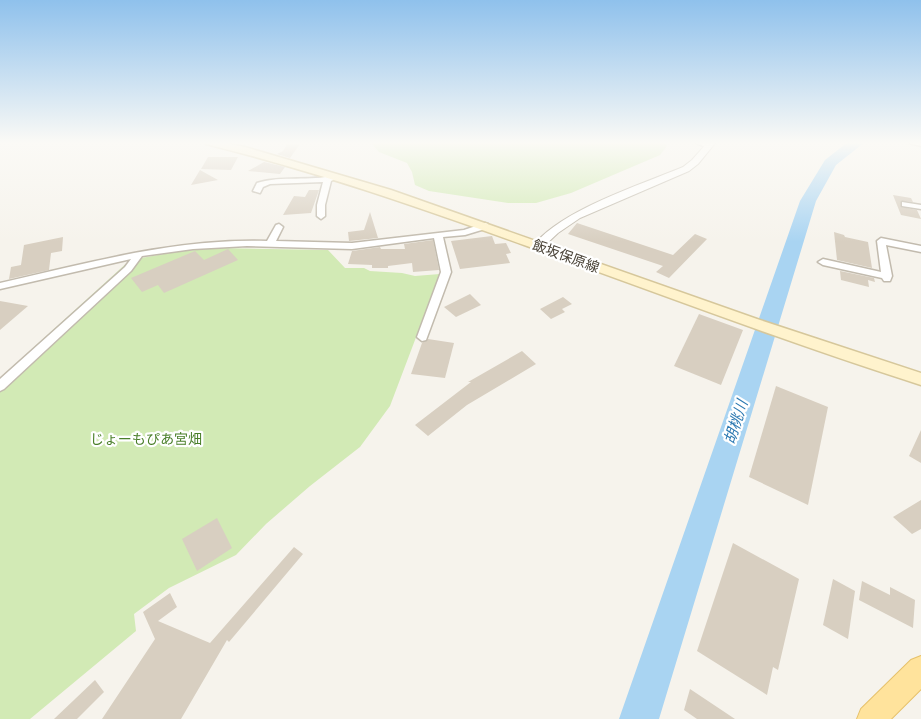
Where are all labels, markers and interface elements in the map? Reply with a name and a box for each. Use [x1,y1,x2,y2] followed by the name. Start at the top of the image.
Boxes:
[530,236,602,275] street label: 飯坂保原線
[720,396,752,446] water label: 胡桃川
[90,430,202,447] park label: じょーもぴあ宮畑

